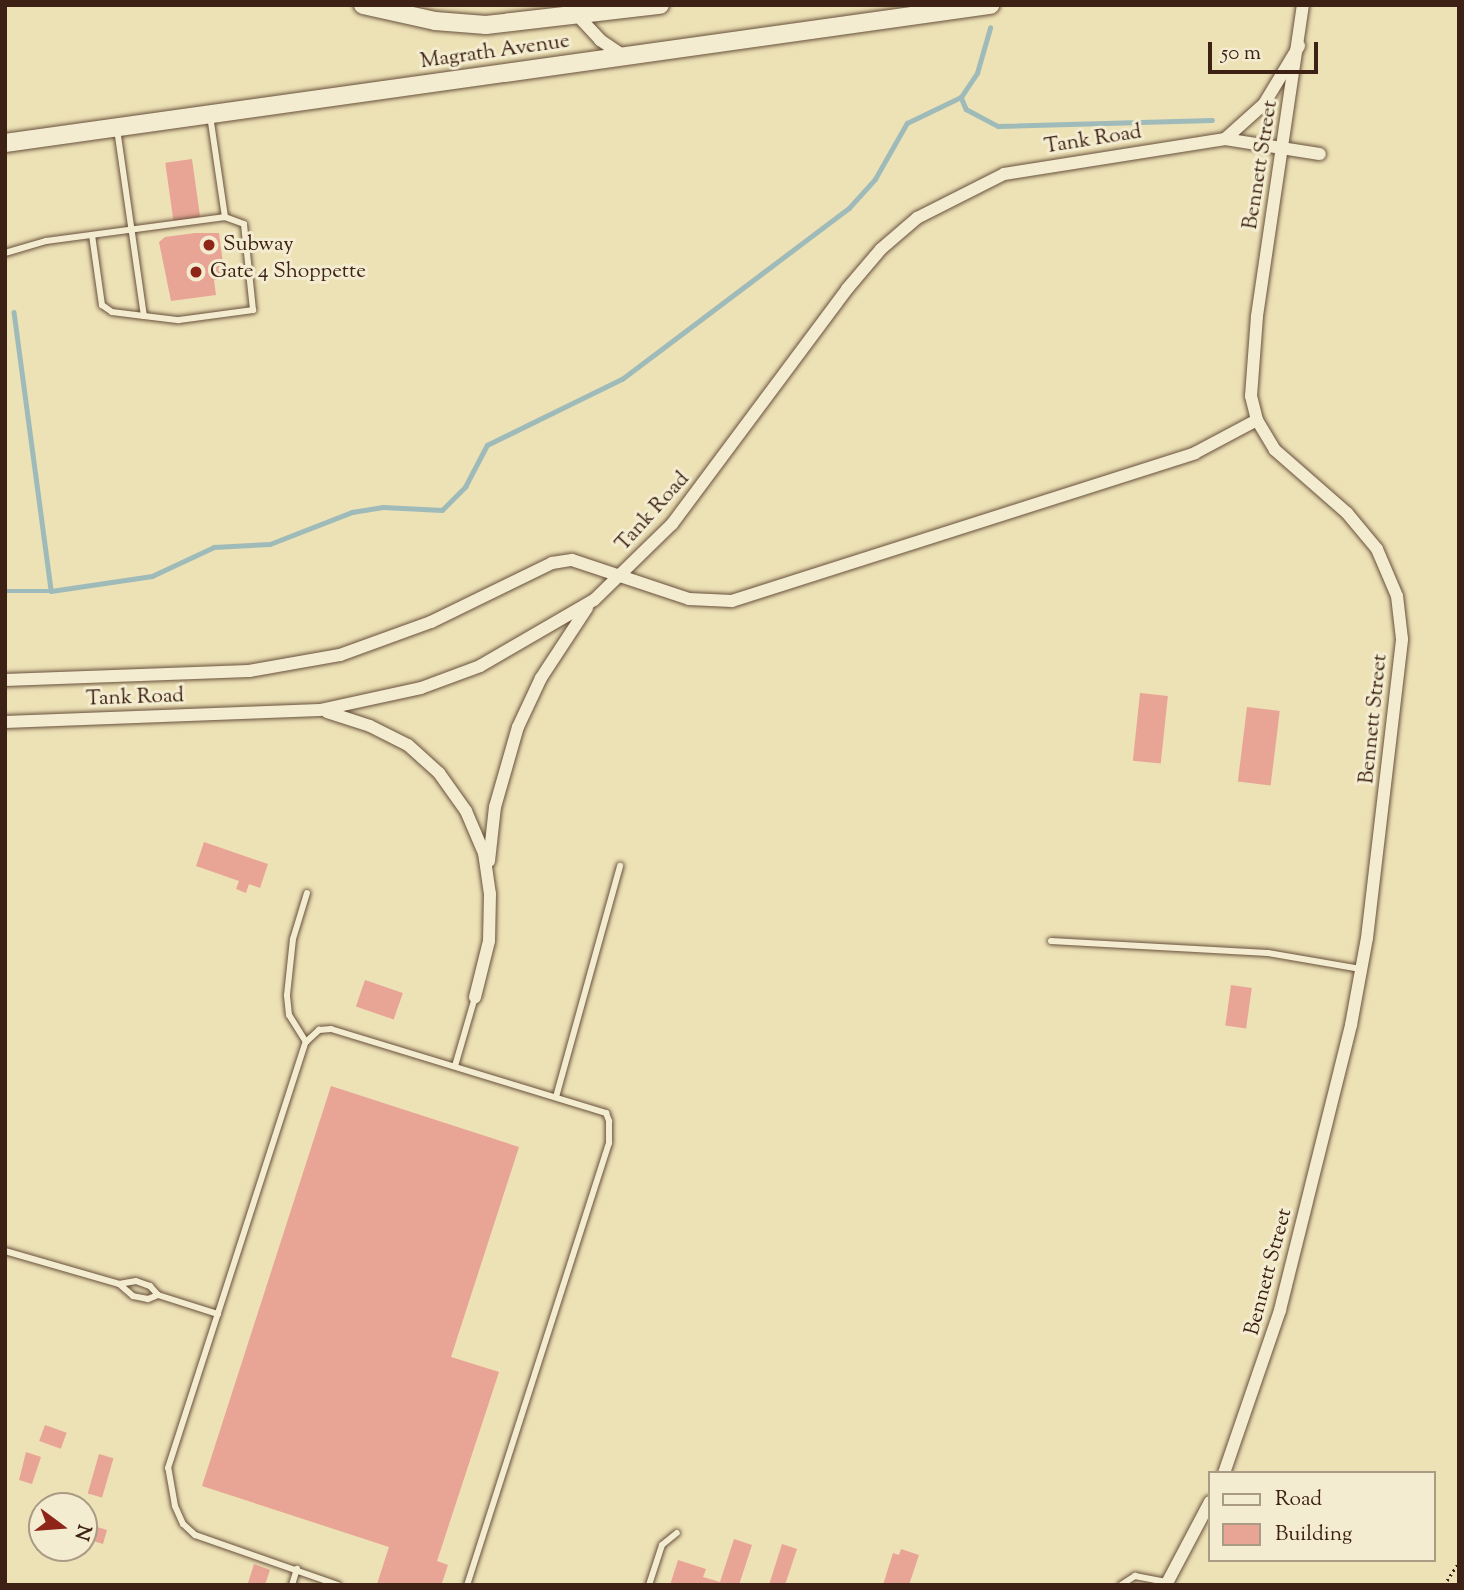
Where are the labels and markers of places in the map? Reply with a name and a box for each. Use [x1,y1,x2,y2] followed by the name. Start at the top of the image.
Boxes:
[223,232,294,258] place label: Subway
[201,237,217,253] marker: Subway
[210,259,366,285] place label: Gate 4 Shoppette
[188,264,204,280] marker: Gate 4 Shoppette

